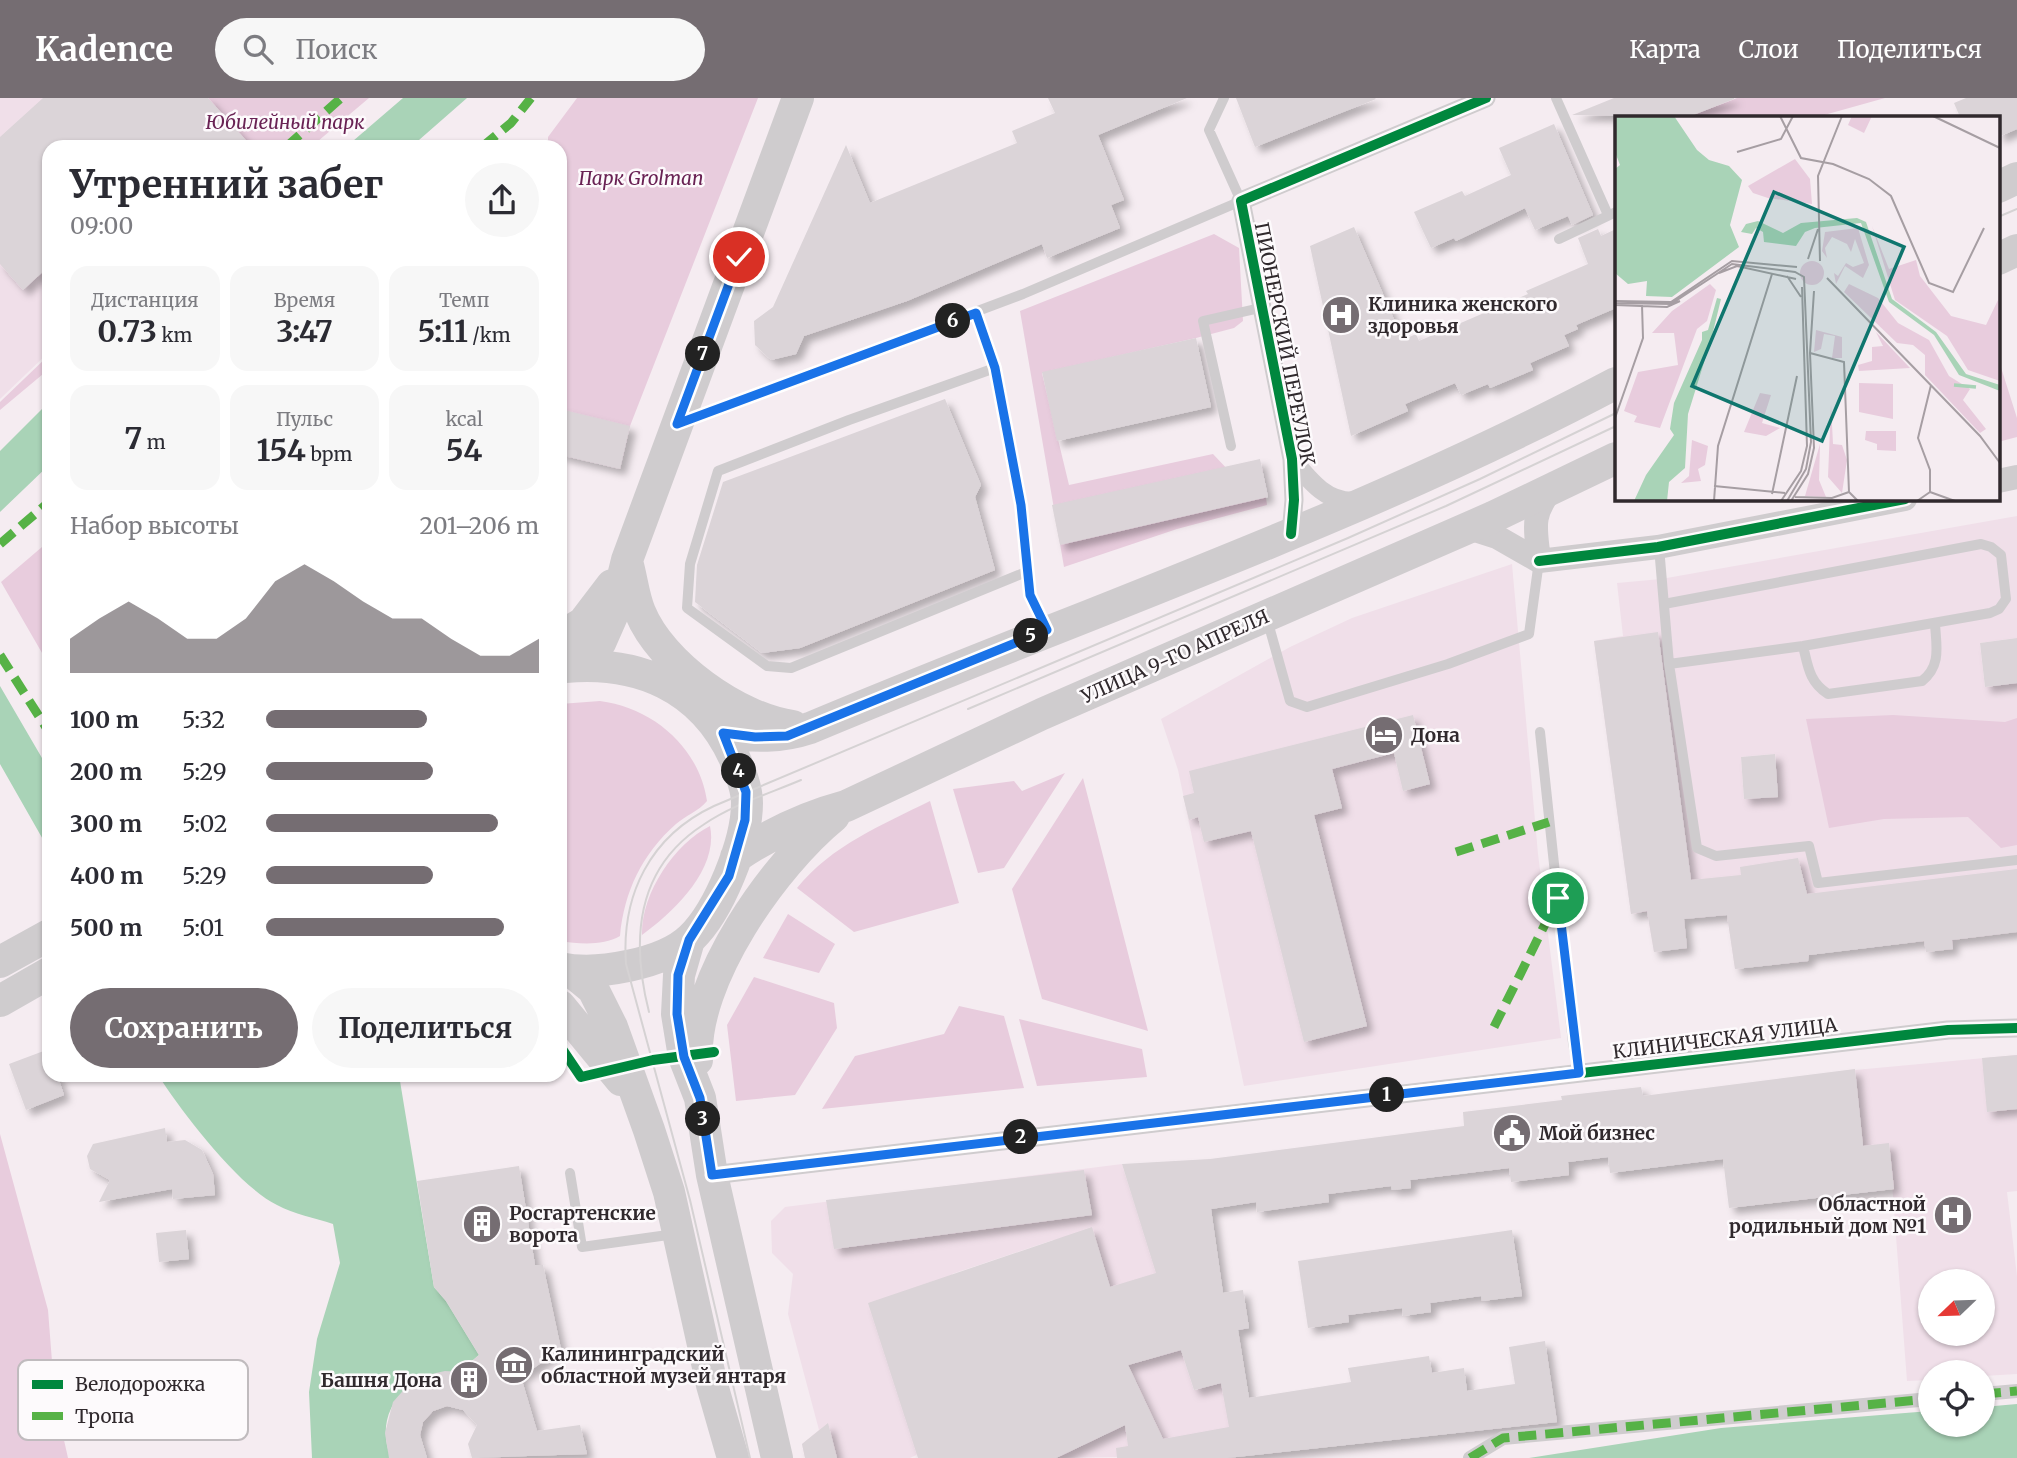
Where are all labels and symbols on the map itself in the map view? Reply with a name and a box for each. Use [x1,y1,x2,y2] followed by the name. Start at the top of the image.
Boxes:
[206,110,365,134] park label: Юбилейный парк
[1615,116,2000,500] inset map
[578,166,704,190] park label: Парк Grolman
[1250,220,1320,468] street label: ПИОНЕРСКИЙ ПЕРЕУЛОК
[709,227,769,287] pin
[1368,292,1557,338] place label: Клиника женского здоровья
[1320,294,1362,336] hospital icon: Клиника женского здоровья
[936,304,970,339] pin: 6
[686,336,720,372] pin: 7
[1076,604,1273,709] street label: УЛИЦА 9-ГО АПРЕЛЯ
[1014,618,1048,654] pin: 5
[1363,714,1405,756] hotel icon: Дона
[1411,723,1460,747] place label: Дона
[722,754,756,788] pin: 4
[1528,868,1588,928] pin
[1611,1012,1839,1064] street label: КЛИНИЧЕСКАЯ УЛИЦА
[1370,1077,1404,1112] pin: 1
[686,1102,720,1136] pin: 3
[1491,1112,1533,1154] public building icon: Мой бизнес
[1004,1119,1038,1154] pin: 2
[1539,1121,1655,1145] place label: Мой бизнес
[1729,1192,1926,1238] place label: Областной родильный дом №1
[1932,1194,1974,1236] hospital icon: Областной родильный дом №1
[509,1201,656,1247] place label: Росгартенские ворота
[461,1203,503,1245] building icon: Росгартенские ворота
[1918,1269,1995,1346] north arrow
[541,1342,787,1388] place label: Калининградский областной музей янтаря
[493,1344,535,1386] museum icon: Калининградский областной музей янтаря
[448,1359,490,1401] building icon: Башня Дона
[18,1360,248,1440] legend
[321,1368,442,1392] place label: Башня Дона
[75,1372,205,1396] text: Велодорожка
[75,1404,134,1428] text: Тропа

